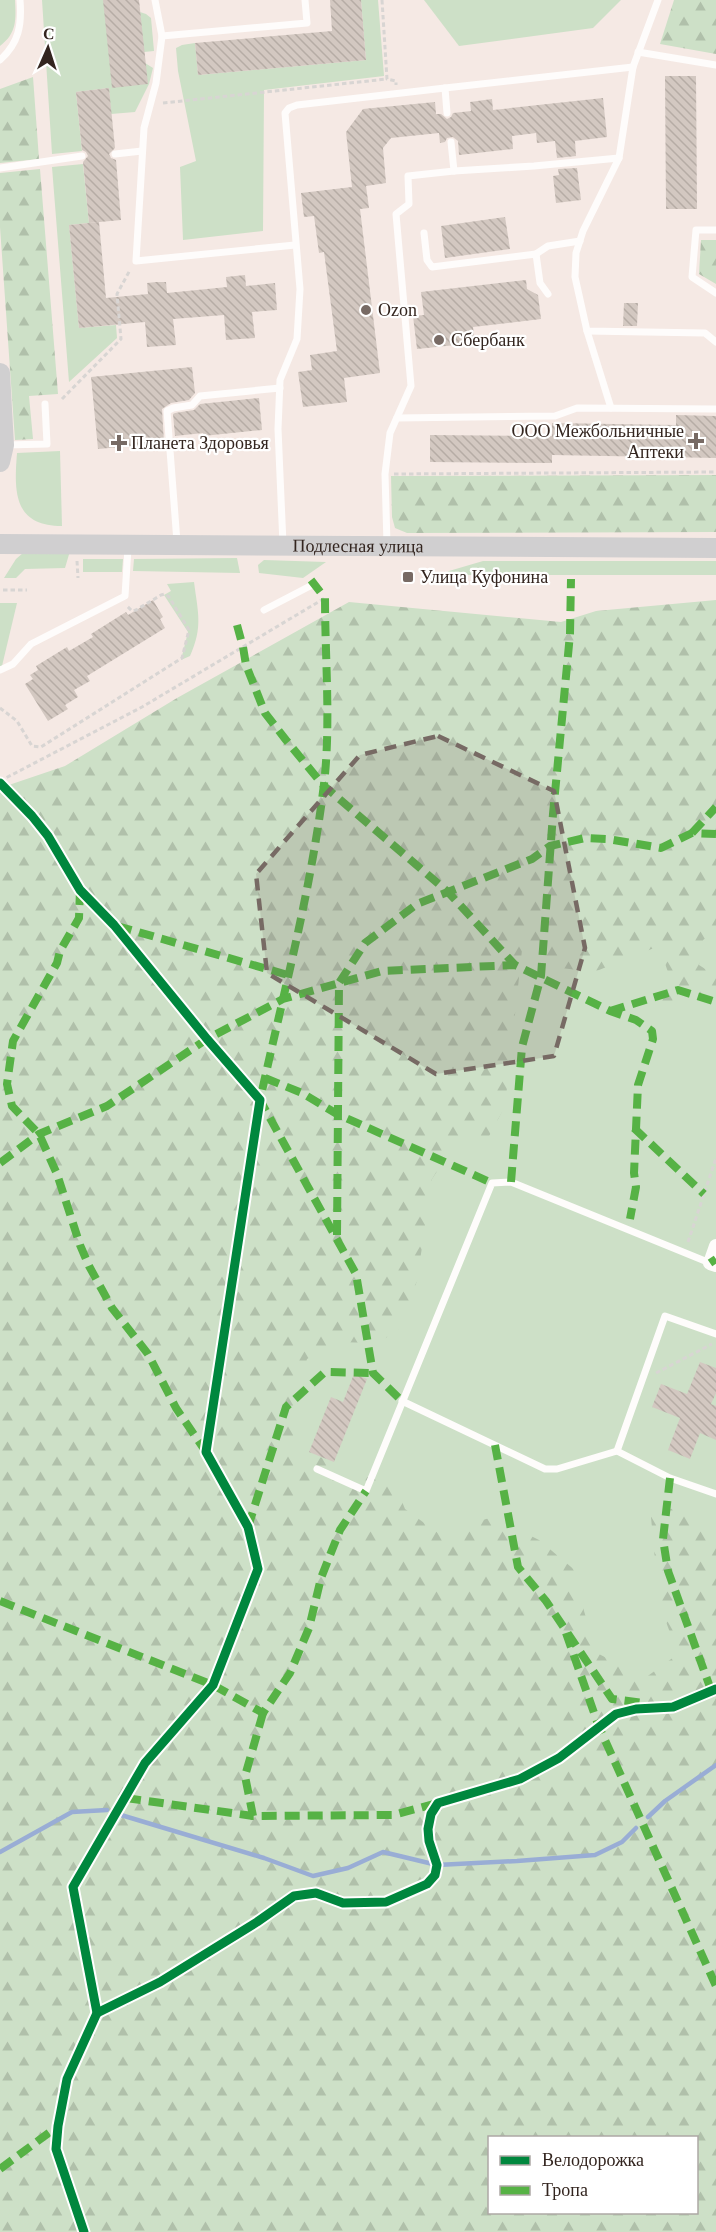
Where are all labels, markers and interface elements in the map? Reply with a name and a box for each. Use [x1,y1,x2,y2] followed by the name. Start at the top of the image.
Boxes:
[18,18,78,78] north arrow
[43,25,55,42] text: С
[378,300,417,320] place label: Ozon
[359,303,373,317] marker: Ozon
[451,330,525,350] place label: Сбербанк
[432,333,446,347] marker: Сбербанк
[511,421,684,462] place label: ООО Межбольничные Аптеки
[131,433,269,453] place label: Планета Здоровья
[689,434,703,448] marker: ООО Межбольничные Аптеки
[112,436,126,450] marker: Планета Здоровья
[292,536,424,556] street label: Подлесная улица
[420,567,548,587] place label: Улица Куфонина
[401,570,415,584] marker: Улица Куфонина
[488,2136,698,2214] legend
[542,2150,644,2170] text: Велодорожка
[542,2180,588,2200] text: Тропа

